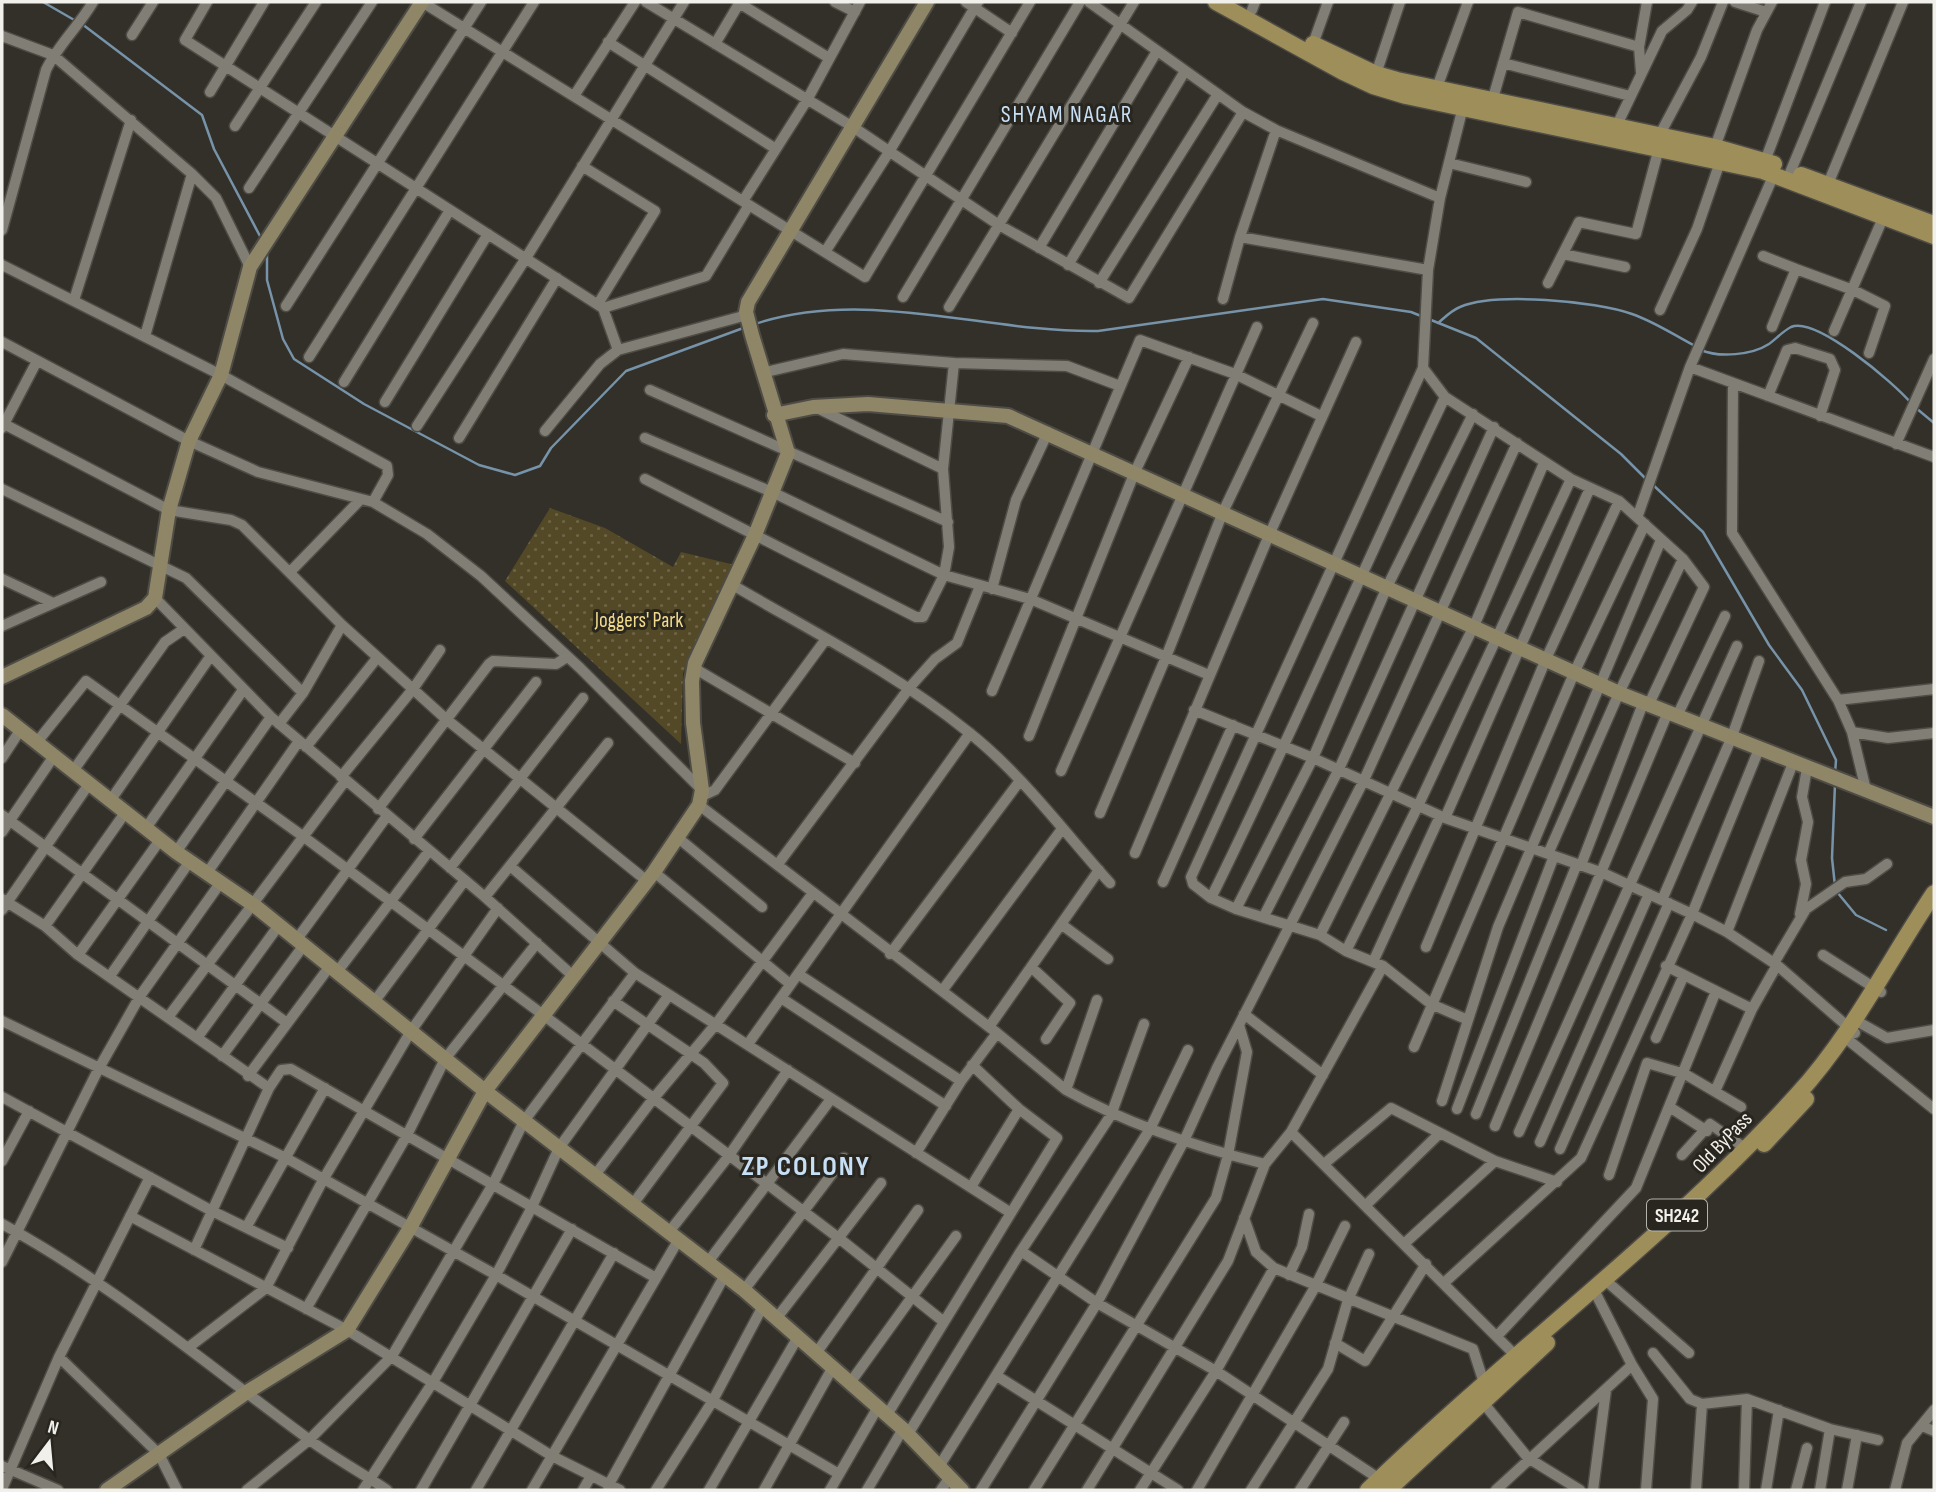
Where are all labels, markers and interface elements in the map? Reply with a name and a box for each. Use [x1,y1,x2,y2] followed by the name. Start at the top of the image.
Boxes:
[1001,101,1133,129] district label: SHYAM NAGAR
[594,608,683,633] park label: Joggers' Park
[1687,1107,1757,1178] street label: Old ByPass
[741,1150,871,1183] district label: ZP COLONY
[1647,1200,1707,1231] road number: SH242
[14,1408,84,1478] north arrow
[45,1416,61,1441] text: N

